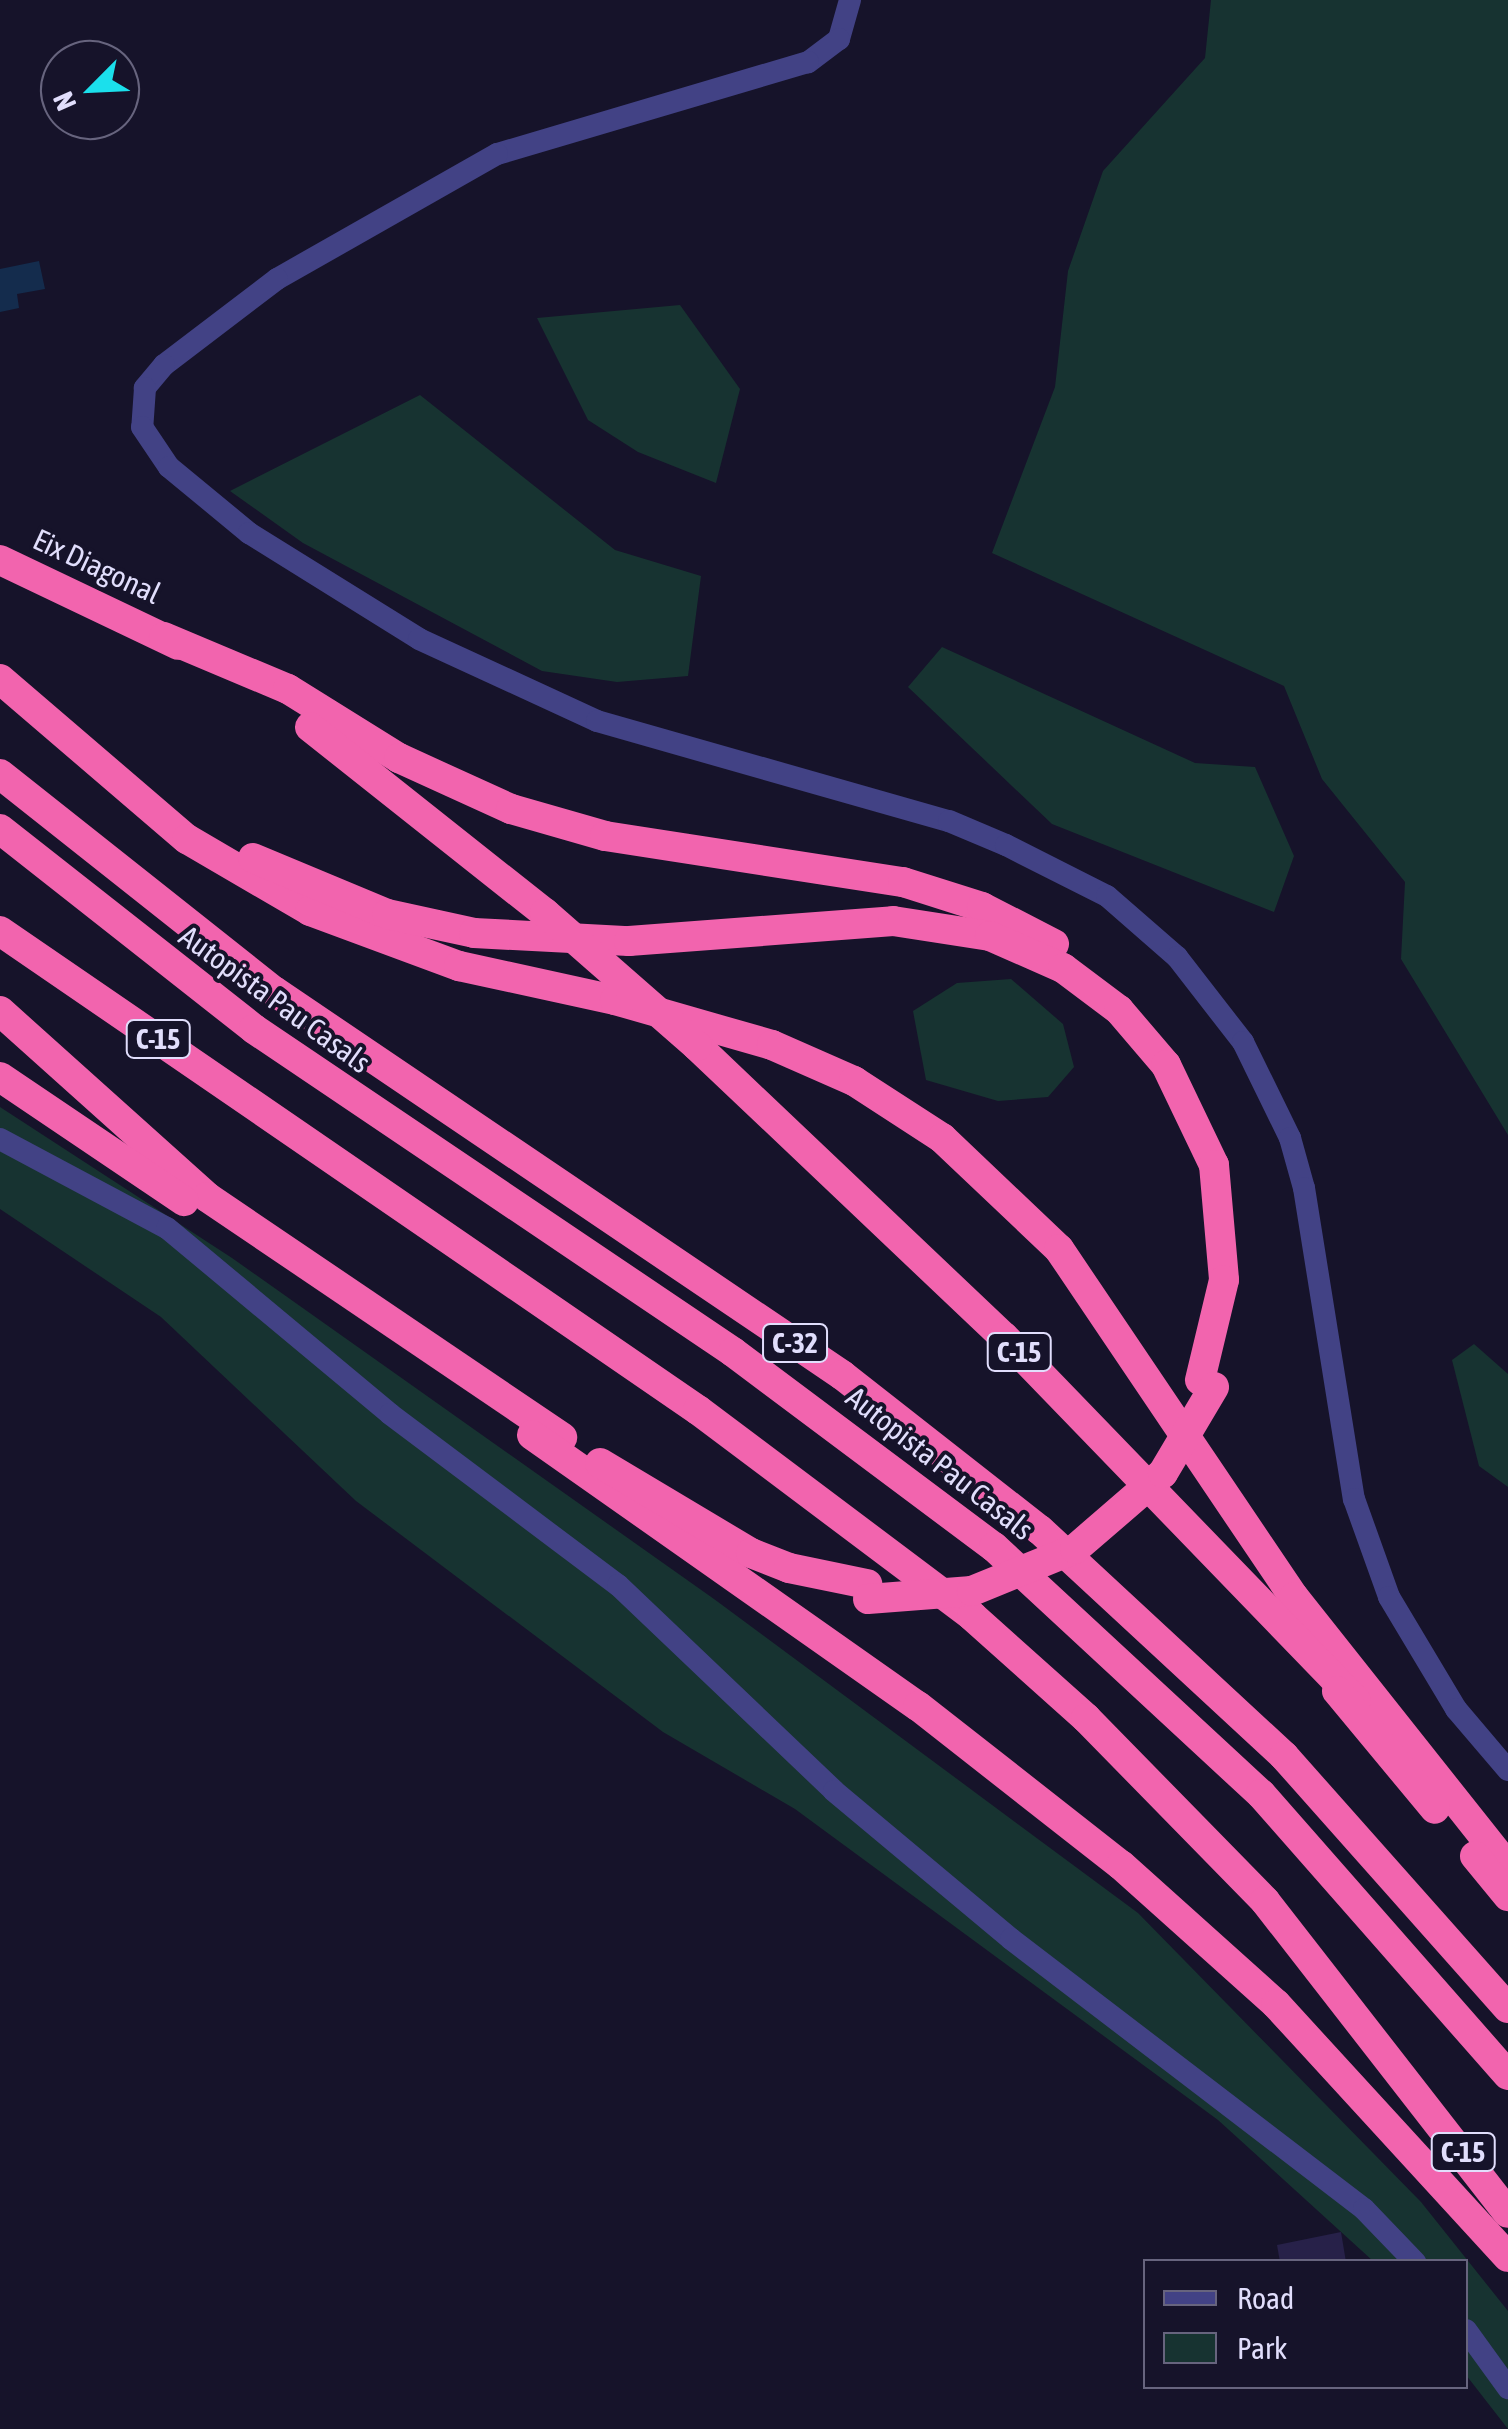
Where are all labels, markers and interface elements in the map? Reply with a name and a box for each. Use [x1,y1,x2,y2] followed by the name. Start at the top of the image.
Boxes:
[40,40,140,140] north arrow
[46,87,82,115] text: N
[28,521,166,611] street label: Eix Diagonal
[173,918,377,1080] street label: Autopista Pau Casals
[126,1016,190,1062] road number: C-15
[760,1320,830,1366] road number: C-32
[986,1329,1052,1375] road number: C-15
[839,1379,1041,1547] street label: Autopista Pau Casals
[1430,2129,1496,2175] road number: C-15
[1143,2259,1468,2389] legend
[1237,2281,1294,2315] text: Road
[1237,2331,1287,2365] text: Park

